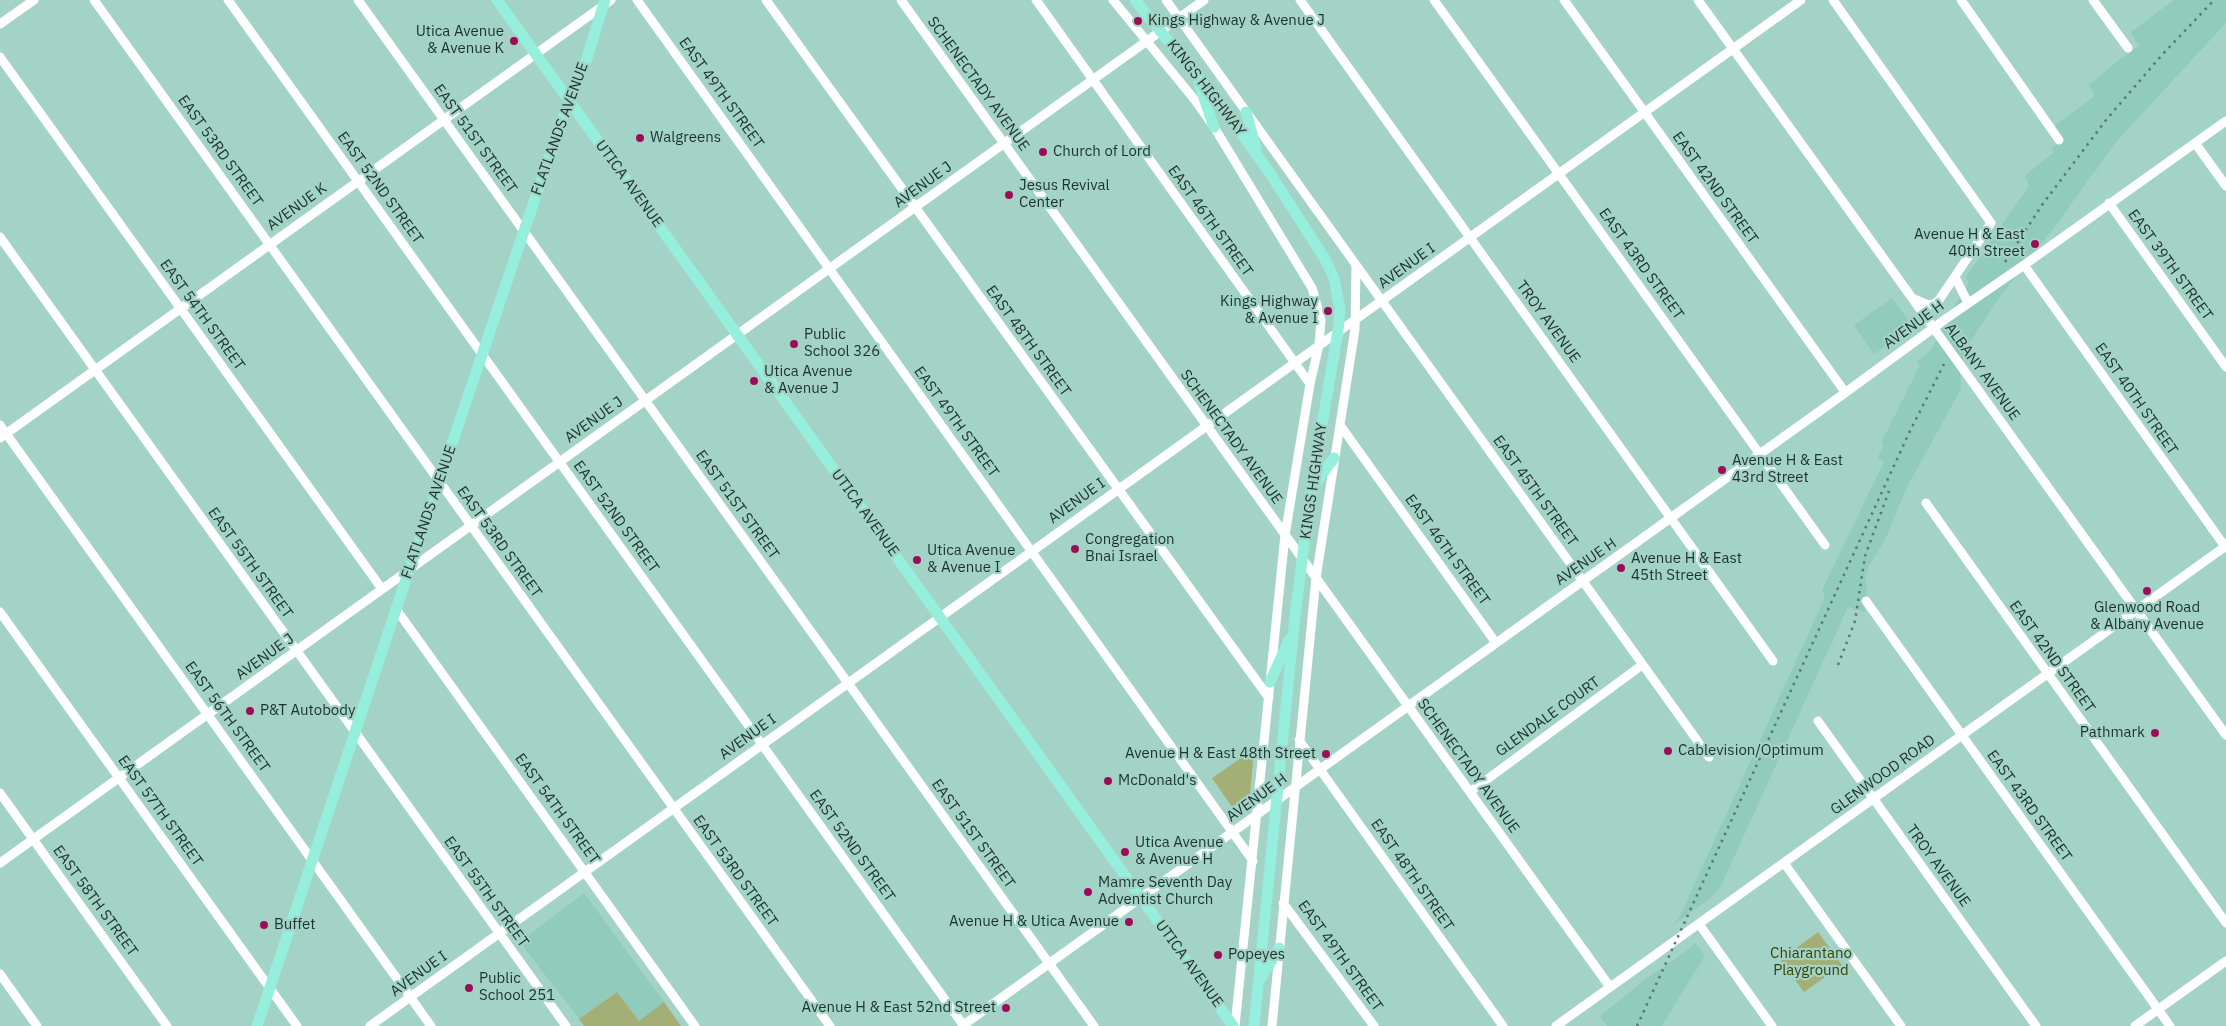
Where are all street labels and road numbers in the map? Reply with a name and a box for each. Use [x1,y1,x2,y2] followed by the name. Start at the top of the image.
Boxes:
[923,13,1033,155] street label: SCHENECTADY AVENUE
[675,34,767,152] street label: EAST 49TH STREET
[1163,36,1249,140] street label: KINGS HIGHWAY
[528,60,592,198] street label: FLATLANDS AVENUE
[429,81,521,197] street label: EAST 51ST STREET
[174,92,266,210] street label: EAST 53RD STREET
[333,129,427,247] street label: EAST 52ND STREET
[1668,129,1762,247] street label: EAST 42ND STREET
[591,137,667,231] street label: UTICA AVENUE
[890,158,956,212] street label: AVENUE J
[1164,162,1256,280] street label: EAST 46TH STREET
[264,179,330,235] street label: AVENUE K
[1595,205,1687,323] street label: EAST 43RD STREET
[2124,206,2216,324] street label: EAST 39TH STREET
[1375,239,1439,293] street label: AVENUE I
[156,256,248,374] street label: EAST 54TH STREET
[1512,277,1584,367] street label: TROY AVENUE
[982,282,1074,400] street label: EAST 48TH STREET
[1880,297,1948,353] street label: AVENUE H
[1941,320,2023,424] street label: ALBANY AVENUE
[2091,340,2181,458] street label: EAST 40TH STREET
[910,363,1002,481] street label: EAST 49TH STREET
[1176,366,1286,508] street label: SCHENECTADY AVENUE
[561,393,627,447] street label: AVENUE J
[1297,422,1331,540] street label: KINGS HIGHWAY
[1489,432,1581,550] street label: EAST 45TH STREET
[398,443,460,581] street label: FLATLANDS AVENUE
[691,447,783,563] street label: EAST 51ST STREET
[569,458,663,576] street label: EAST 52ND STREET
[827,466,903,560] street label: UTICA AVENUE
[1045,474,1109,528] street label: AVENUE I
[453,483,545,601] street label: EAST 53RD STREET
[1401,491,1493,609] street label: EAST 46TH STREET
[204,504,296,622] street label: EAST 55TH STREET
[1552,534,1620,590] street label: AVENUE H
[2005,598,2099,716] street label: EAST 42ND STREET
[232,630,298,684] street label: AVENUE J
[181,658,273,776] street label: EAST 56TH STREET
[1492,673,1604,761] street label: GLENDALE COURT
[1413,695,1523,837] street label: SCHENECTADY AVENUE
[716,710,780,764] street label: AVENUE I
[1827,731,1939,819] street label: GLENWOOD ROAD
[1983,747,2075,865] street label: EAST 43RD STREET
[511,750,603,868] street label: EAST 54TH STREET
[114,752,206,870] street label: EAST 57TH STREET
[1223,770,1291,826] street label: AVENUE H
[927,776,1019,892] street label: EAST 51ST STREET
[805,787,899,905] street label: EAST 52ND STREET
[689,812,781,930] street label: EAST 53RD STREET
[1367,816,1457,934] street label: EAST 48TH STREET
[1902,821,1974,911] street label: TROY AVENUE
[440,833,532,951] street label: EAST 55TH STREET
[49,842,141,960] street label: EAST 58TH STREET
[1294,897,1386,1015] street label: EAST 49TH STREET
[1151,917,1227,1011] street label: UTICA AVENUE
[387,947,451,1001] street label: AVENUE I

